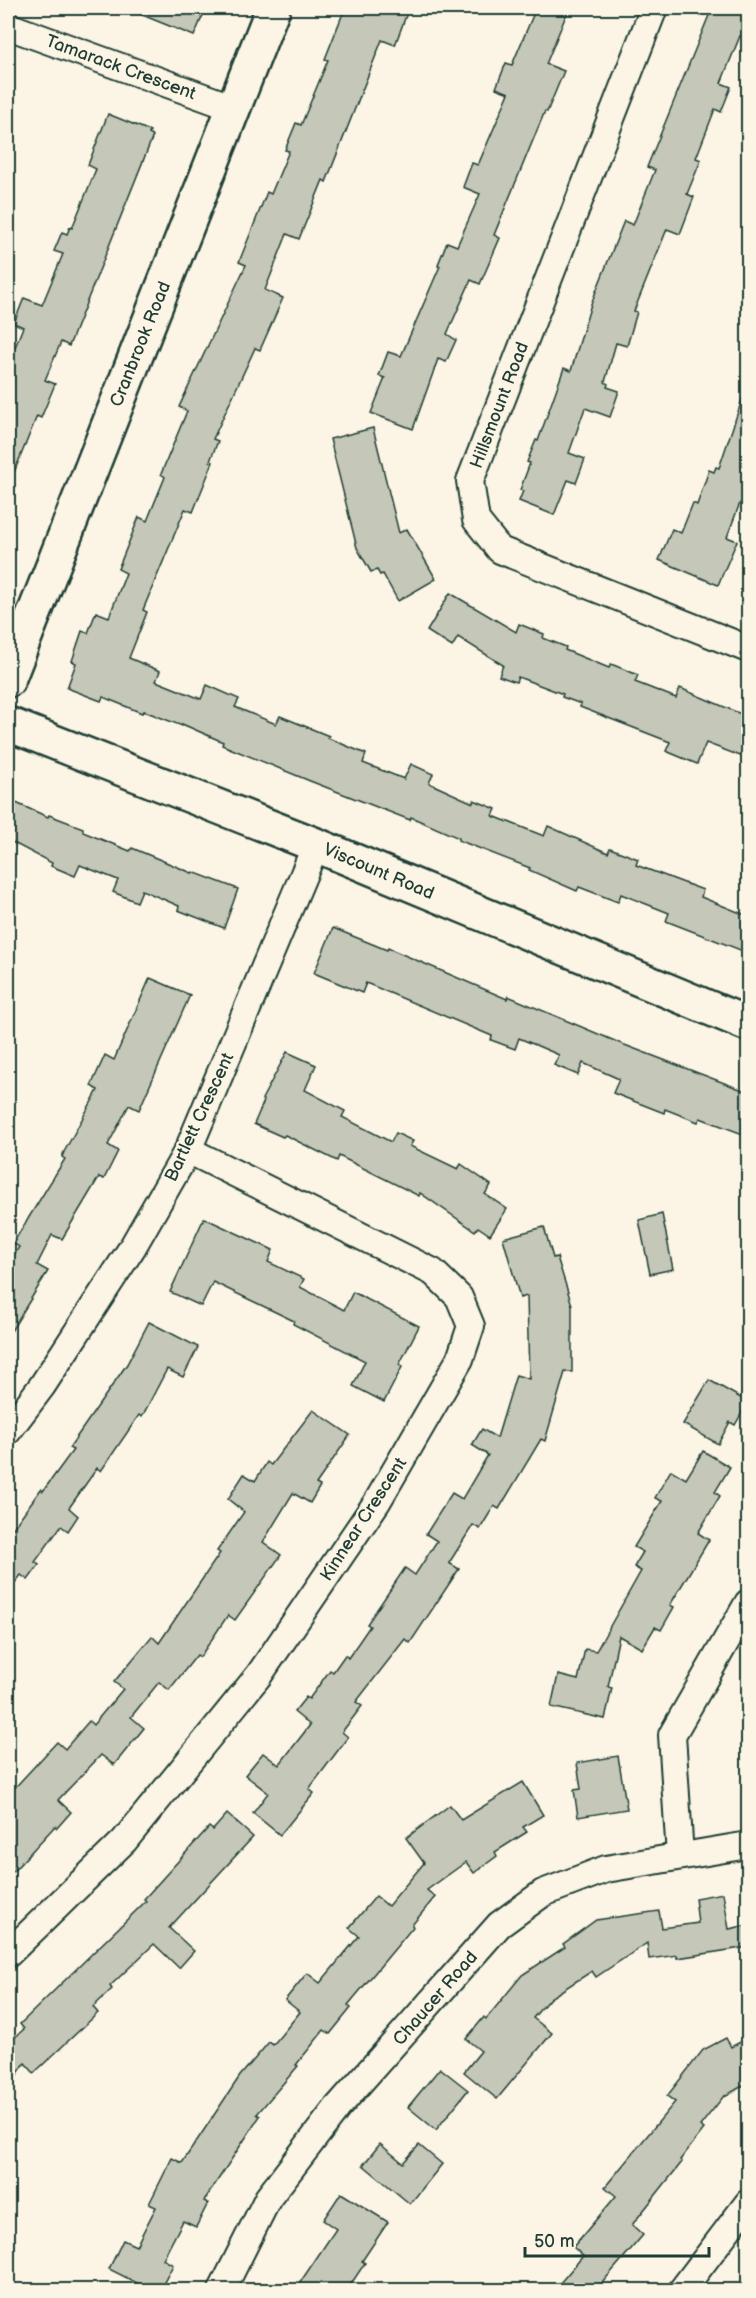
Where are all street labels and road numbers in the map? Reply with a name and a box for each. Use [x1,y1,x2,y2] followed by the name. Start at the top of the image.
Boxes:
[43,31,199,105] street label: Tamarack Crescent
[106,278,175,410] street label: Cranbrook Road
[466,339,533,471] street label: Hillsmount Road
[320,839,437,904] street label: Viscount Road
[160,1049,239,1185] street label: Bartlett Crescent
[316,1453,411,1585] street label: Kinnear Crescent
[389,1947,482,2050] street label: Chaucer Road

